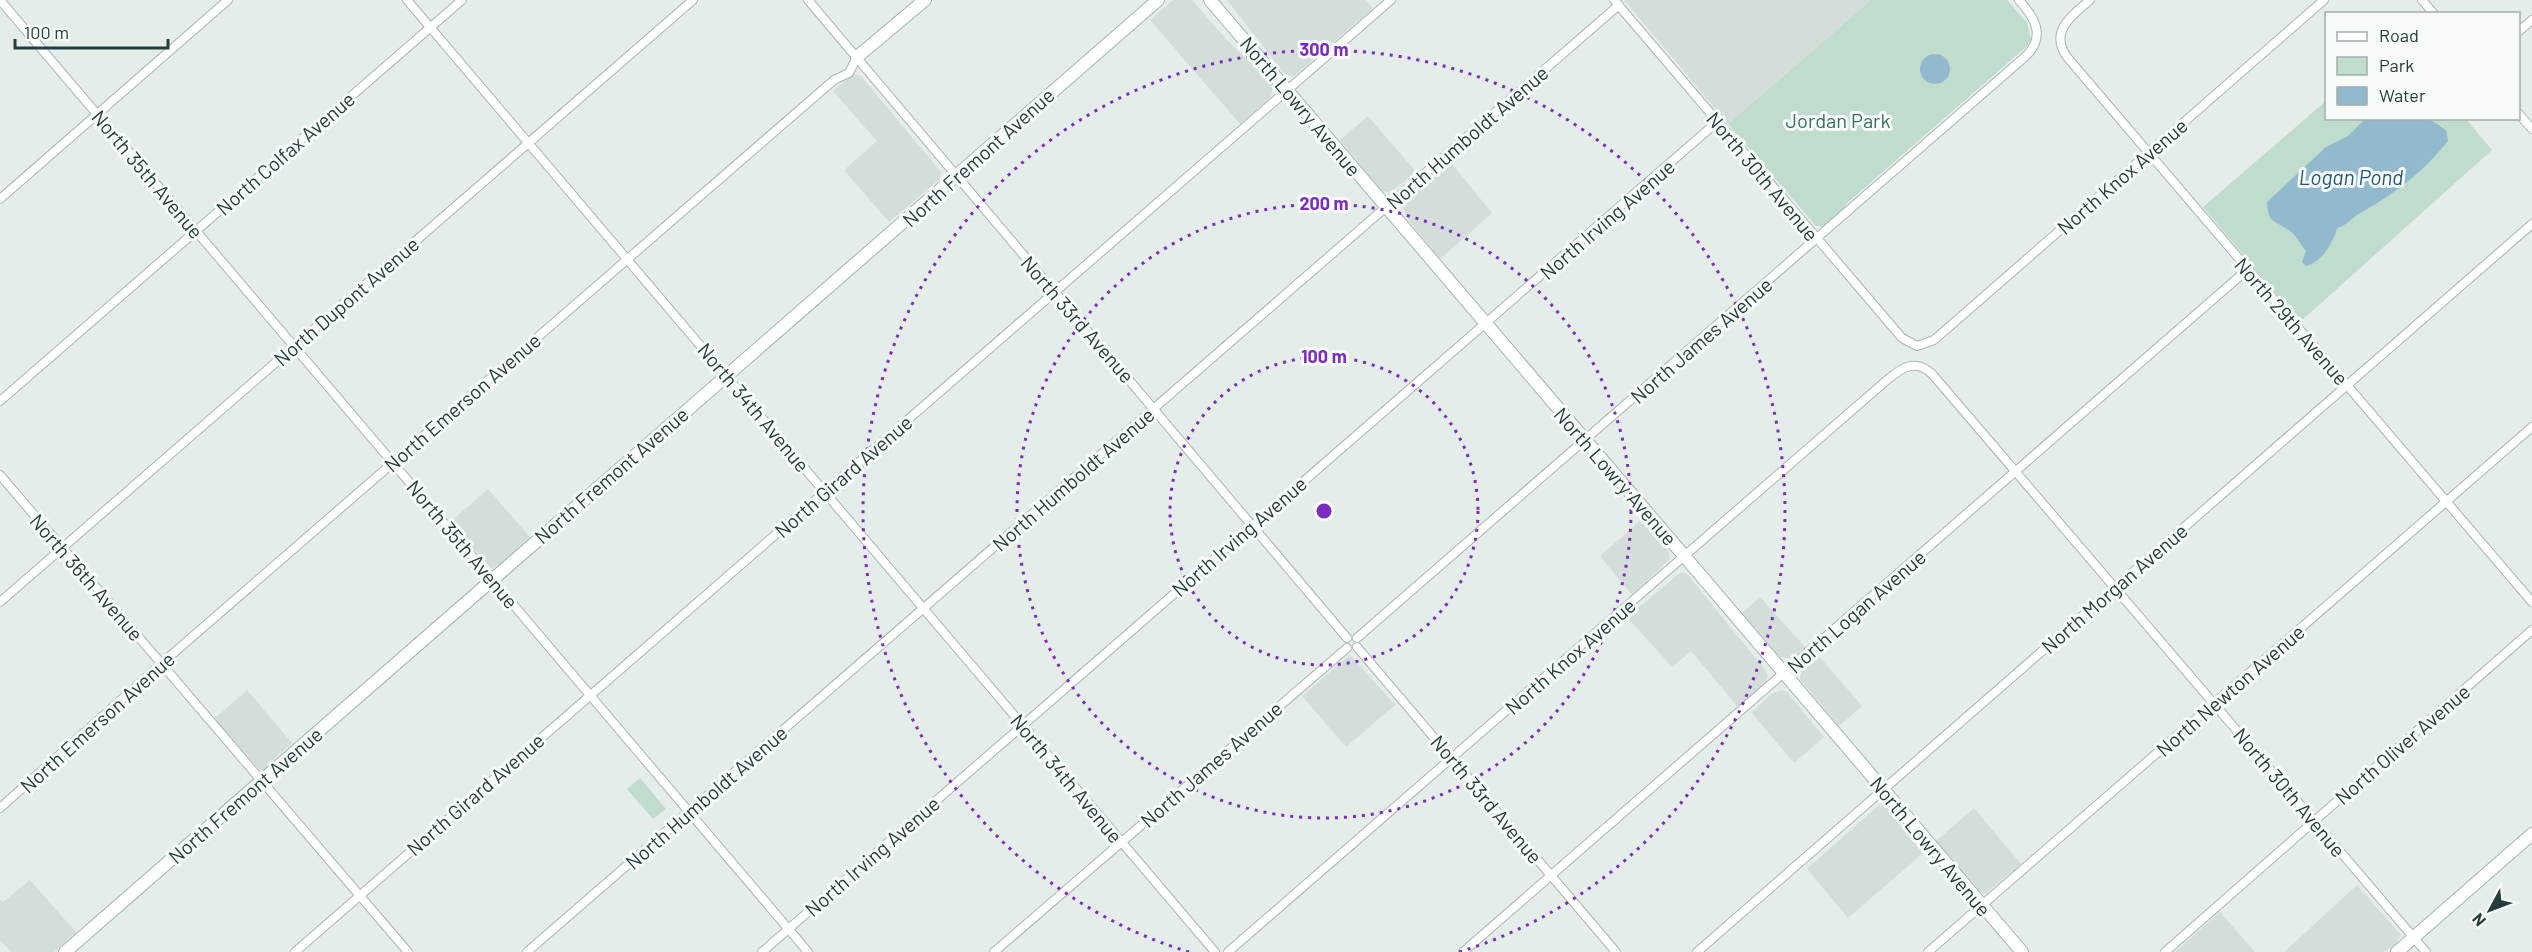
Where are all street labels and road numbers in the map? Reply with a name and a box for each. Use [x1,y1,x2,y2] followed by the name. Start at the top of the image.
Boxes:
[1236,31,1366,181] street label: North Lowry Avenue
[1381,60,1553,214] street label: North Humboldt Avenue
[897,83,1059,231] street label: North Fremont Avenue
[211,86,359,220] street label: North Colfax Avenue
[87,105,209,243] street label: North 35th Avenue
[1702,107,1824,245] street label: North 30th Avenue
[2052,113,2192,239] street label: North Knox Avenue
[1535,154,1679,284] street label: North Irving Avenue
[269,231,423,371] street label: North Dupont Avenue
[1016,251,1140,387] street label: North 33rd Avenue
[2230,252,2354,390] street label: North 29th Avenue
[1625,272,1777,408] street label: North James Avenue
[379,328,545,476] street label: North Emerson Avenue
[693,338,815,476] street label: North 34th Avenue
[529,402,693,548] street label: North Fremont Avenue
[987,402,1159,556] street label: North Humboldt Avenue
[1550,402,1682,550] street label: North Lowry Avenue
[769,410,917,542] street label: North Girard Avenue
[1167,471,1311,601] street label: North Irving Avenue
[402,475,524,613] street label: North 35th Avenue
[25,509,149,645] street label: North 36th Avenue
[2036,518,2192,658] street label: North Morgan Avenue
[1782,544,1930,678] street label: North Logan Avenue
[1500,593,1640,719] street label: North Knox Avenue
[2151,619,2309,761] street label: North Newton Avenue
[15,646,179,798] street label: North Emerson Avenue
[2330,679,2474,809] street label: North Oliver Avenue
[1135,696,1287,832] street label: North James Avenue
[1006,709,1128,847] street label: North 34th Avenue
[620,720,792,874] street label: North Humboldt Avenue
[163,722,327,868] street label: North Fremont Avenue
[2229,723,2351,861] street label: North 30th Avenue
[401,728,549,860] street label: North Girard Avenue
[1426,730,1548,868] street label: North 33rd Avenue
[1866,771,1996,921] street label: North Lowry Avenue
[800,791,944,921] street label: North Irving Avenue

